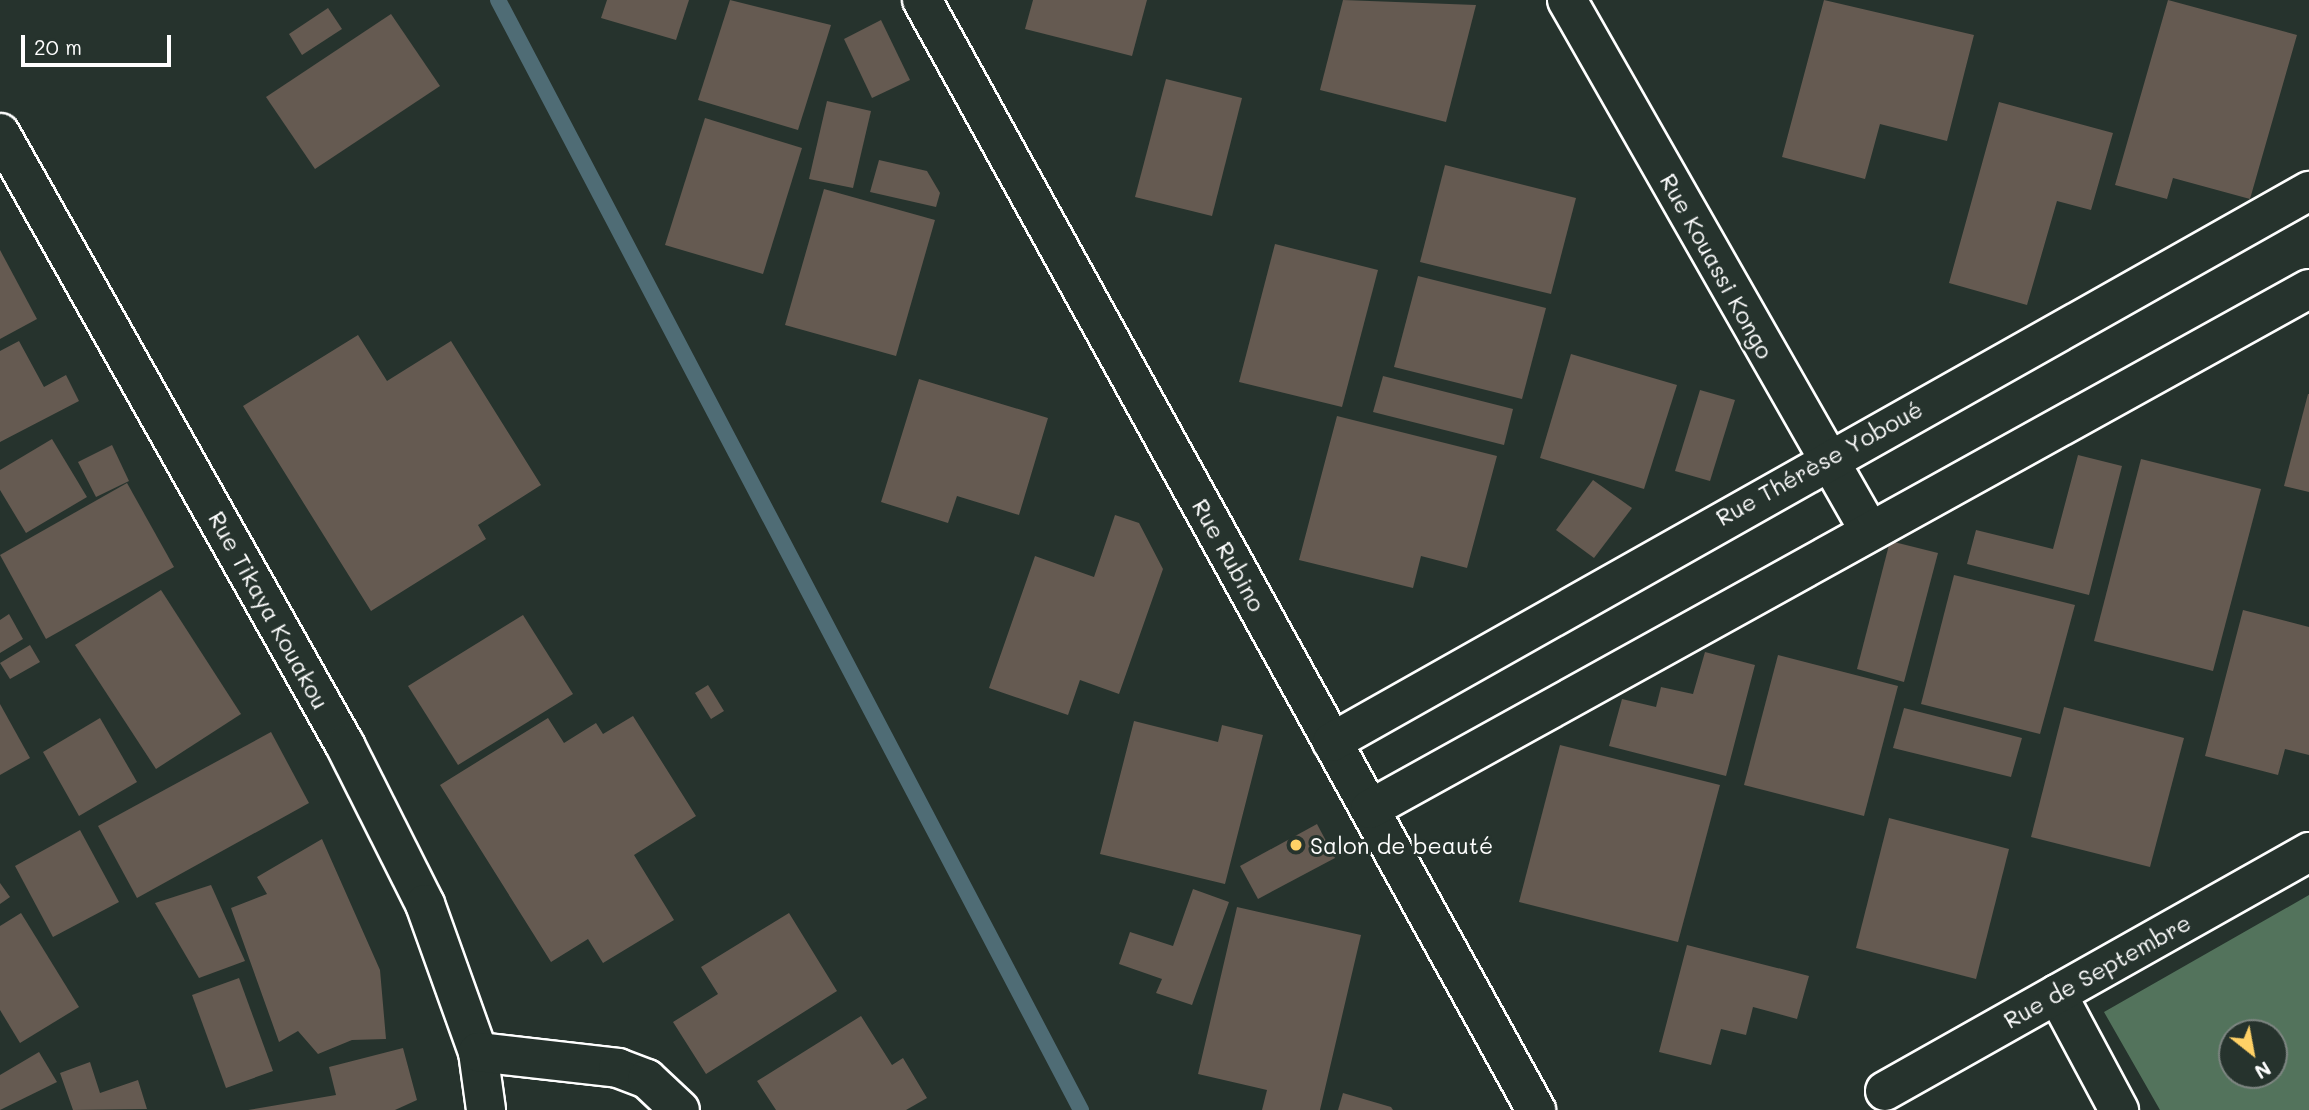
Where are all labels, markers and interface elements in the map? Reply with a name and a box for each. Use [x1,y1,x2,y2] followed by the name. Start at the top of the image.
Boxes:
[24,21,175,65] scale bar
[34,33,82,60] text: 20 m
[1655,169,1779,363] street label: Rue Kouassi Kongo
[1711,395,1927,531] street label: Rue Thérèse Yoboué
[1187,494,1271,616] street label: Rue Rubino
[203,506,335,714] street label: Rue Tikaya Kouakou
[1310,831,1493,859] place label: Salon de beauté
[1288,837,1304,853] marker: Salon de beauté
[1999,908,2195,1034] street label: Rue de Septembre
[2218,1019,2288,1089] north arrow
[2250,1056,2276,1085] text: N

